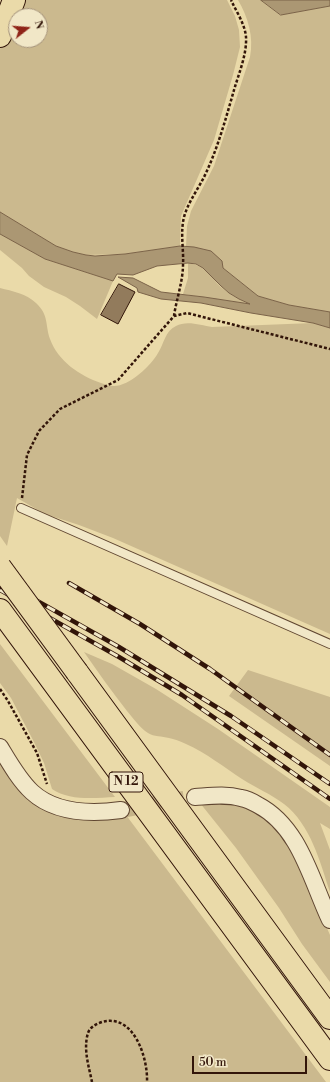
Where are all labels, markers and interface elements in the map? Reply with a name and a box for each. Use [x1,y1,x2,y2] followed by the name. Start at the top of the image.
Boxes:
[8,8,48,48] north arrow
[31,19,46,31] text: N
[109,772,143,792] road number: N 12
[194,1048,309,1074] scale bar
[199,1055,227,1070] text: 50 m

